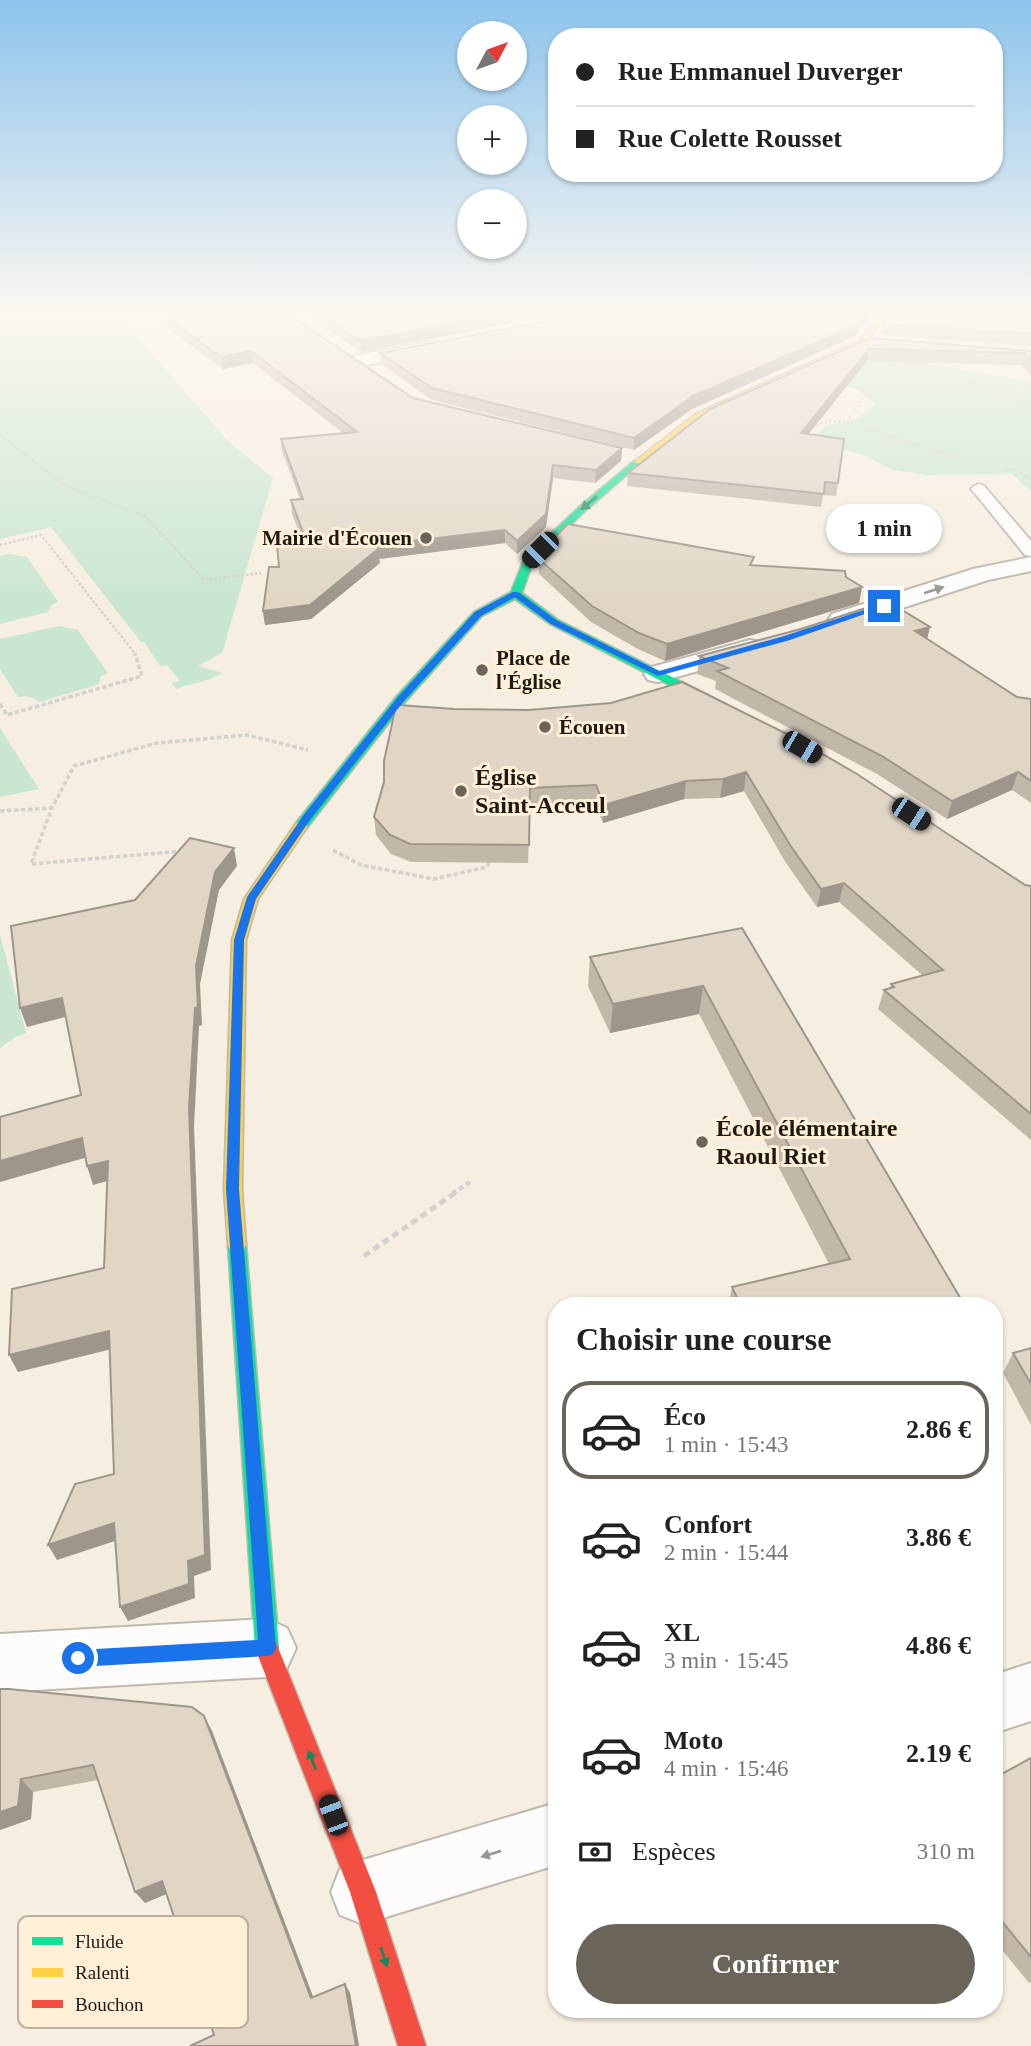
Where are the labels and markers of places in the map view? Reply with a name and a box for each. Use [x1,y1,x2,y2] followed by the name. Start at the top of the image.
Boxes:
[262,526,412,550] place label: Mairie d'Écouen
[418,530,434,546] marker: Mairie d'Écouen
[496,646,570,694] place label: Place de l'Église
[474,662,490,678] marker: Place de l'Église
[559,715,626,739] place label: Écouen
[537,719,553,735] marker: Écouen
[475,764,606,818] place label: Église Saint-Acceul
[453,783,469,799] marker: Église Saint-Acceul
[716,1115,898,1169] place label: École élémentaire Raoul Riet
[694,1134,710,1150] marker: École élémentaire Raoul Riet

